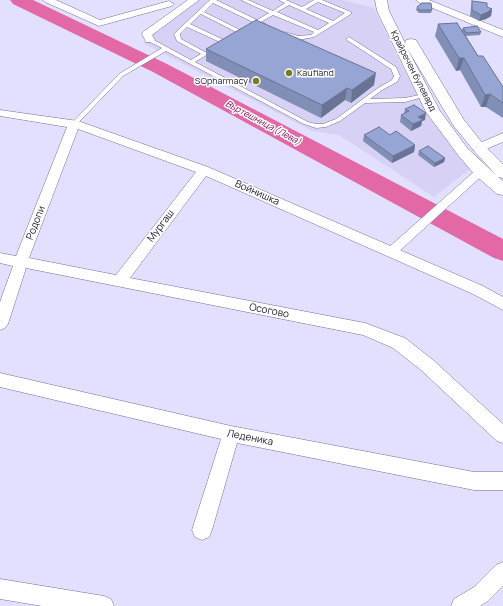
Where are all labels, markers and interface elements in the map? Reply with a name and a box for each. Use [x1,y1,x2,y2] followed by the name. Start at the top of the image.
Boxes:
[388,29,438,113] street label: Крайречен булевард
[284,68,294,78] marker: Kaufland
[297,68,334,78] place label: Kaufland
[195,76,248,86] place label: SOpharmacy
[251,76,261,86] marker: SOpharmacy
[223,98,303,148] water label: Въртешница (Лева)
[233,178,281,208] street label: Войнишка
[24,204,48,242] street label: Родопи
[145,208,177,244] street label: Мургаш
[248,301,290,321] street label: Осогово
[226,428,274,448] street label: Леденика

